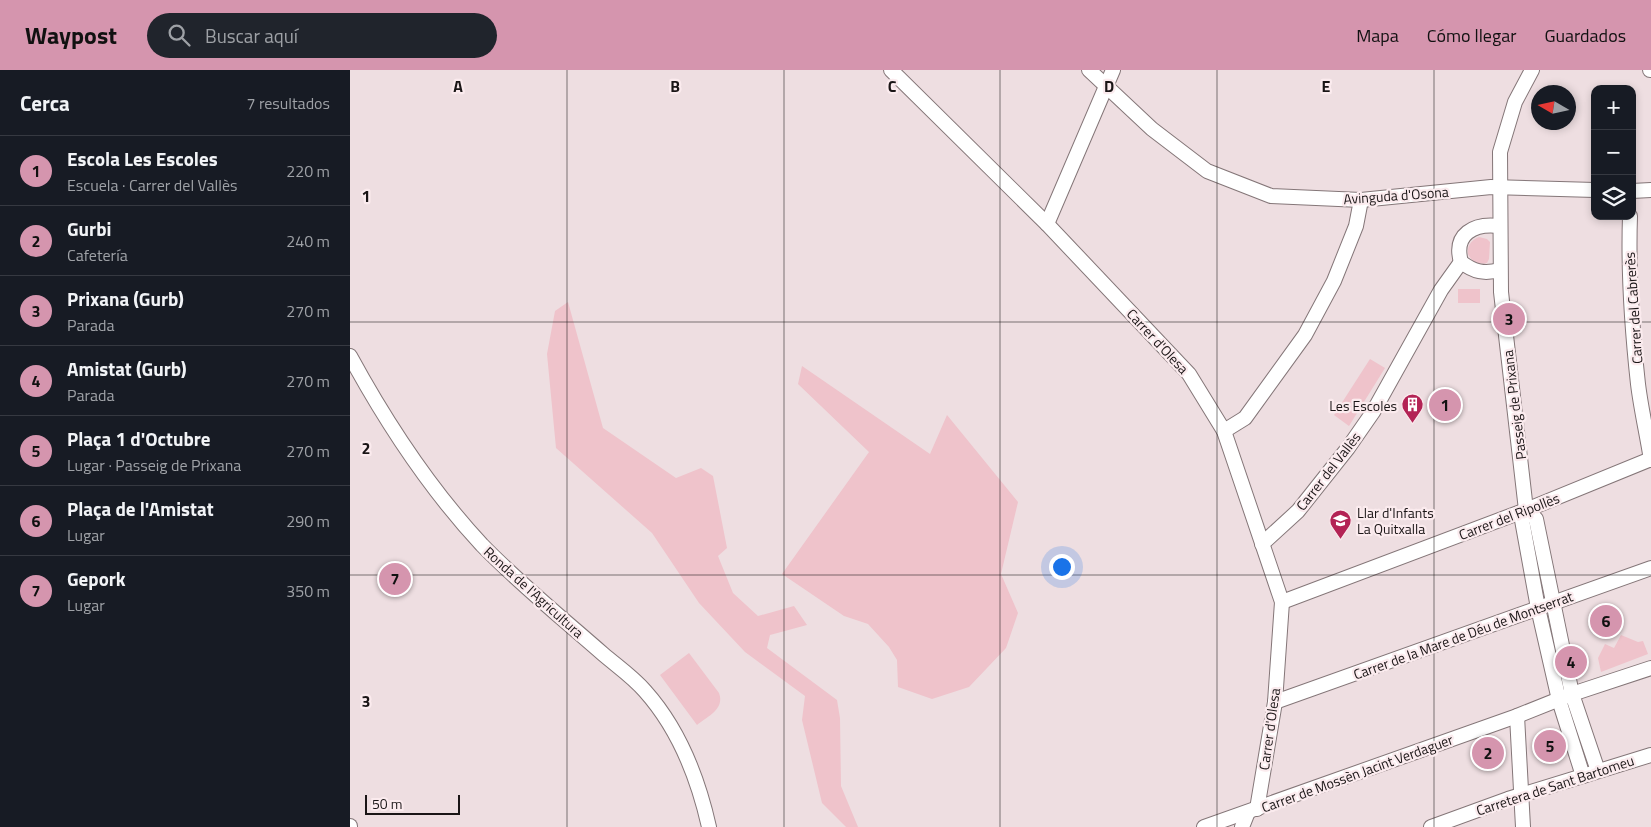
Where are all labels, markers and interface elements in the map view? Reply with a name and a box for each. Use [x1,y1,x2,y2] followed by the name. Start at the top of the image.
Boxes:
[147,13,497,58] search box
[25,17,117,53] text: Waypost
[165,21,193,49] icon: search
[205,21,298,50] text: Buscar aquí
[1356,22,1399,49] text: Mapa
[1427,22,1516,49] text: Cómo llegar
[1544,22,1626,49] text: Guardados
[453,74,463,98] text: A
[670,74,680,98] text: B
[888,74,897,98] text: C
[1104,74,1114,98] text: D
[1322,74,1331,98] text: E
[1531,85,1576,130] north arrow
[1591,85,1636,220] map controls
[1591,85,1636,130] button: +
[20,87,70,119] text: Cerca
[246,91,330,115] text: 7 resultados
[1591,130,1636,175] button: −
[67,144,218,173] text: Escola Les Escoles
[32,159,40,183] text: 1
[286,159,330,183] text: 220 m
[67,173,237,197] text: Escuela · Carrer del Vallès
[1591,175,1636,220] button: layers
[1343,181,1449,209] street label: Avinguda d'Osona
[362,184,370,208] text: 1
[67,214,111,243] text: Gurbi
[32,229,40,253] text: 2
[286,229,330,253] text: 240 m
[67,243,128,267] text: Cafetería
[1619,251,1647,365] street label: Carrer del Cabrerès
[67,284,184,313] text: Prixana (Gurb)
[32,299,40,323] text: 3
[286,299,330,323] text: 270 m
[1493,300,1525,338] pin: 3
[1122,304,1194,378] street label: Carrer d'Olesa
[67,313,114,337] text: Parada
[1497,349,1531,461] street label: Passeig de Prixana
[67,354,187,383] text: Amistat (Gurb)
[32,369,40,393] text: 4
[286,369,330,393] text: 270 m
[67,383,114,407] text: Parada
[1429,386,1461,424] pin: 1
[1401,393,1425,424] building icon: Les Escoles
[1329,395,1397,416] place label: Les Escoles
[67,424,211,453] text: Plaça 1 d'Octubre
[1291,427,1365,515] street label: Carrer del Vallès
[362,436,370,460] text: 2
[32,439,40,463] text: 5
[286,439,330,463] text: 270 m
[67,453,241,477] text: Lugar · Passeig de Prixana
[1456,487,1562,545] street label: Carrer del Ripollès
[67,494,214,523] text: Plaça de l'Amistat
[1357,502,1434,539] place label: Llar d'Infants La Quitxalla
[1329,508,1353,539] school or university icon: Llar d'Infants La Quitxalla
[32,509,40,533] text: 6
[286,509,330,533] text: 290 m
[67,523,105,547] text: Lugar
[479,541,589,643] street label: Ronda de l'Agricultura
[1049,554,1075,580] your location
[379,560,411,598] pin: 7
[67,564,126,593] text: Gepork
[32,579,40,603] text: 7
[286,579,330,603] text: 350 m
[1350,585,1576,685] street label: Carrer de la Mare de Déu de Montserrat
[67,593,105,617] text: Lugar
[1590,602,1622,640] pin: 6
[1555,643,1587,681] pin: 4
[1253,687,1285,771] street label: Carrer d'Olesa
[362,689,370,713] text: 3
[1534,727,1566,765] pin: 5
[1258,728,1456,818] street label: Carrer de Mossèn Jacint Verdaguer
[1472,734,1504,772] pin: 2
[1473,750,1637,820] street label: Carretera de Sant Bartomeu
[365,792,460,815] scale bar
[372,793,402,814] text: 50 m

